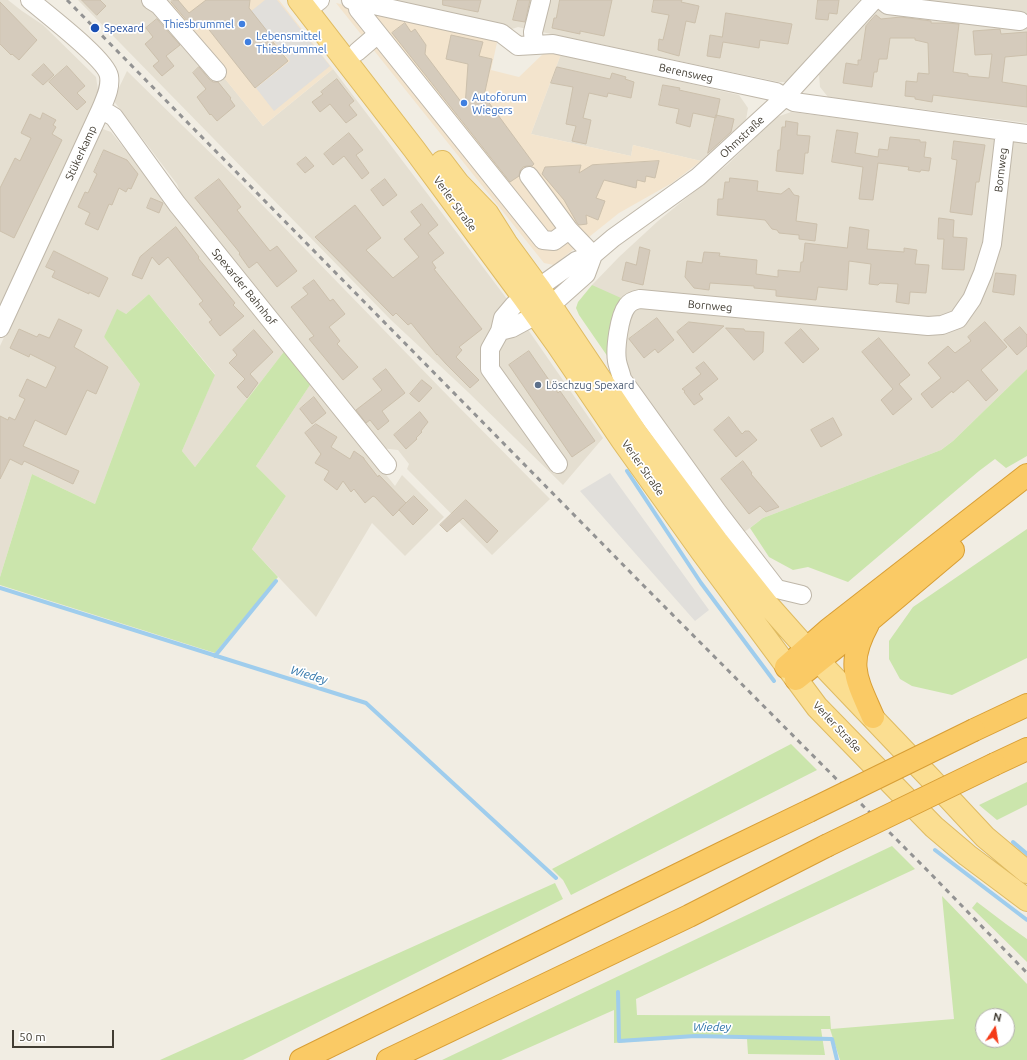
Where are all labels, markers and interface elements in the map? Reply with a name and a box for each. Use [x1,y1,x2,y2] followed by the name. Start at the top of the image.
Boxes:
[163,17,234,31] place label: Thiesbrummel
[237,19,247,29] marker: Thiesbrummel
[104,21,144,35] place label: Spexard
[89,22,101,34] marker: Spexard
[256,29,327,55] place label: Lebensmittel Thiesbrummel
[243,37,253,47] marker: Lebensmittel Thiesbrummel
[658,61,714,85] street label: Berensweg
[472,90,527,116] place label: Autoforum Wiegers
[459,98,469,108] marker: Autoforum Wiegers
[717,113,767,161] street label: Ohmstraße
[63,123,99,183] street label: Stükerkamp
[992,147,1010,193] street label: Bornweg
[431,174,479,234] street label: Verler Straße
[209,246,279,328] street label: Spexarder Bahnhof
[687,297,733,315] street label: Bornweg
[546,378,634,392] place label: Löschzug Spexard
[533,380,543,390] marker: Löschzug Spexard
[619,438,667,498] street label: Verler Straße
[289,663,329,687] water label: Wiedey
[810,699,864,755] street label: Verler Straße
[975,1008,1015,1048] north arrow
[992,1011,1003,1024] text: N
[693,1020,731,1034] water label: Wiedey
[14,1022,116,1048] scale bar
[19,1030,46,1043] text: 50 m

